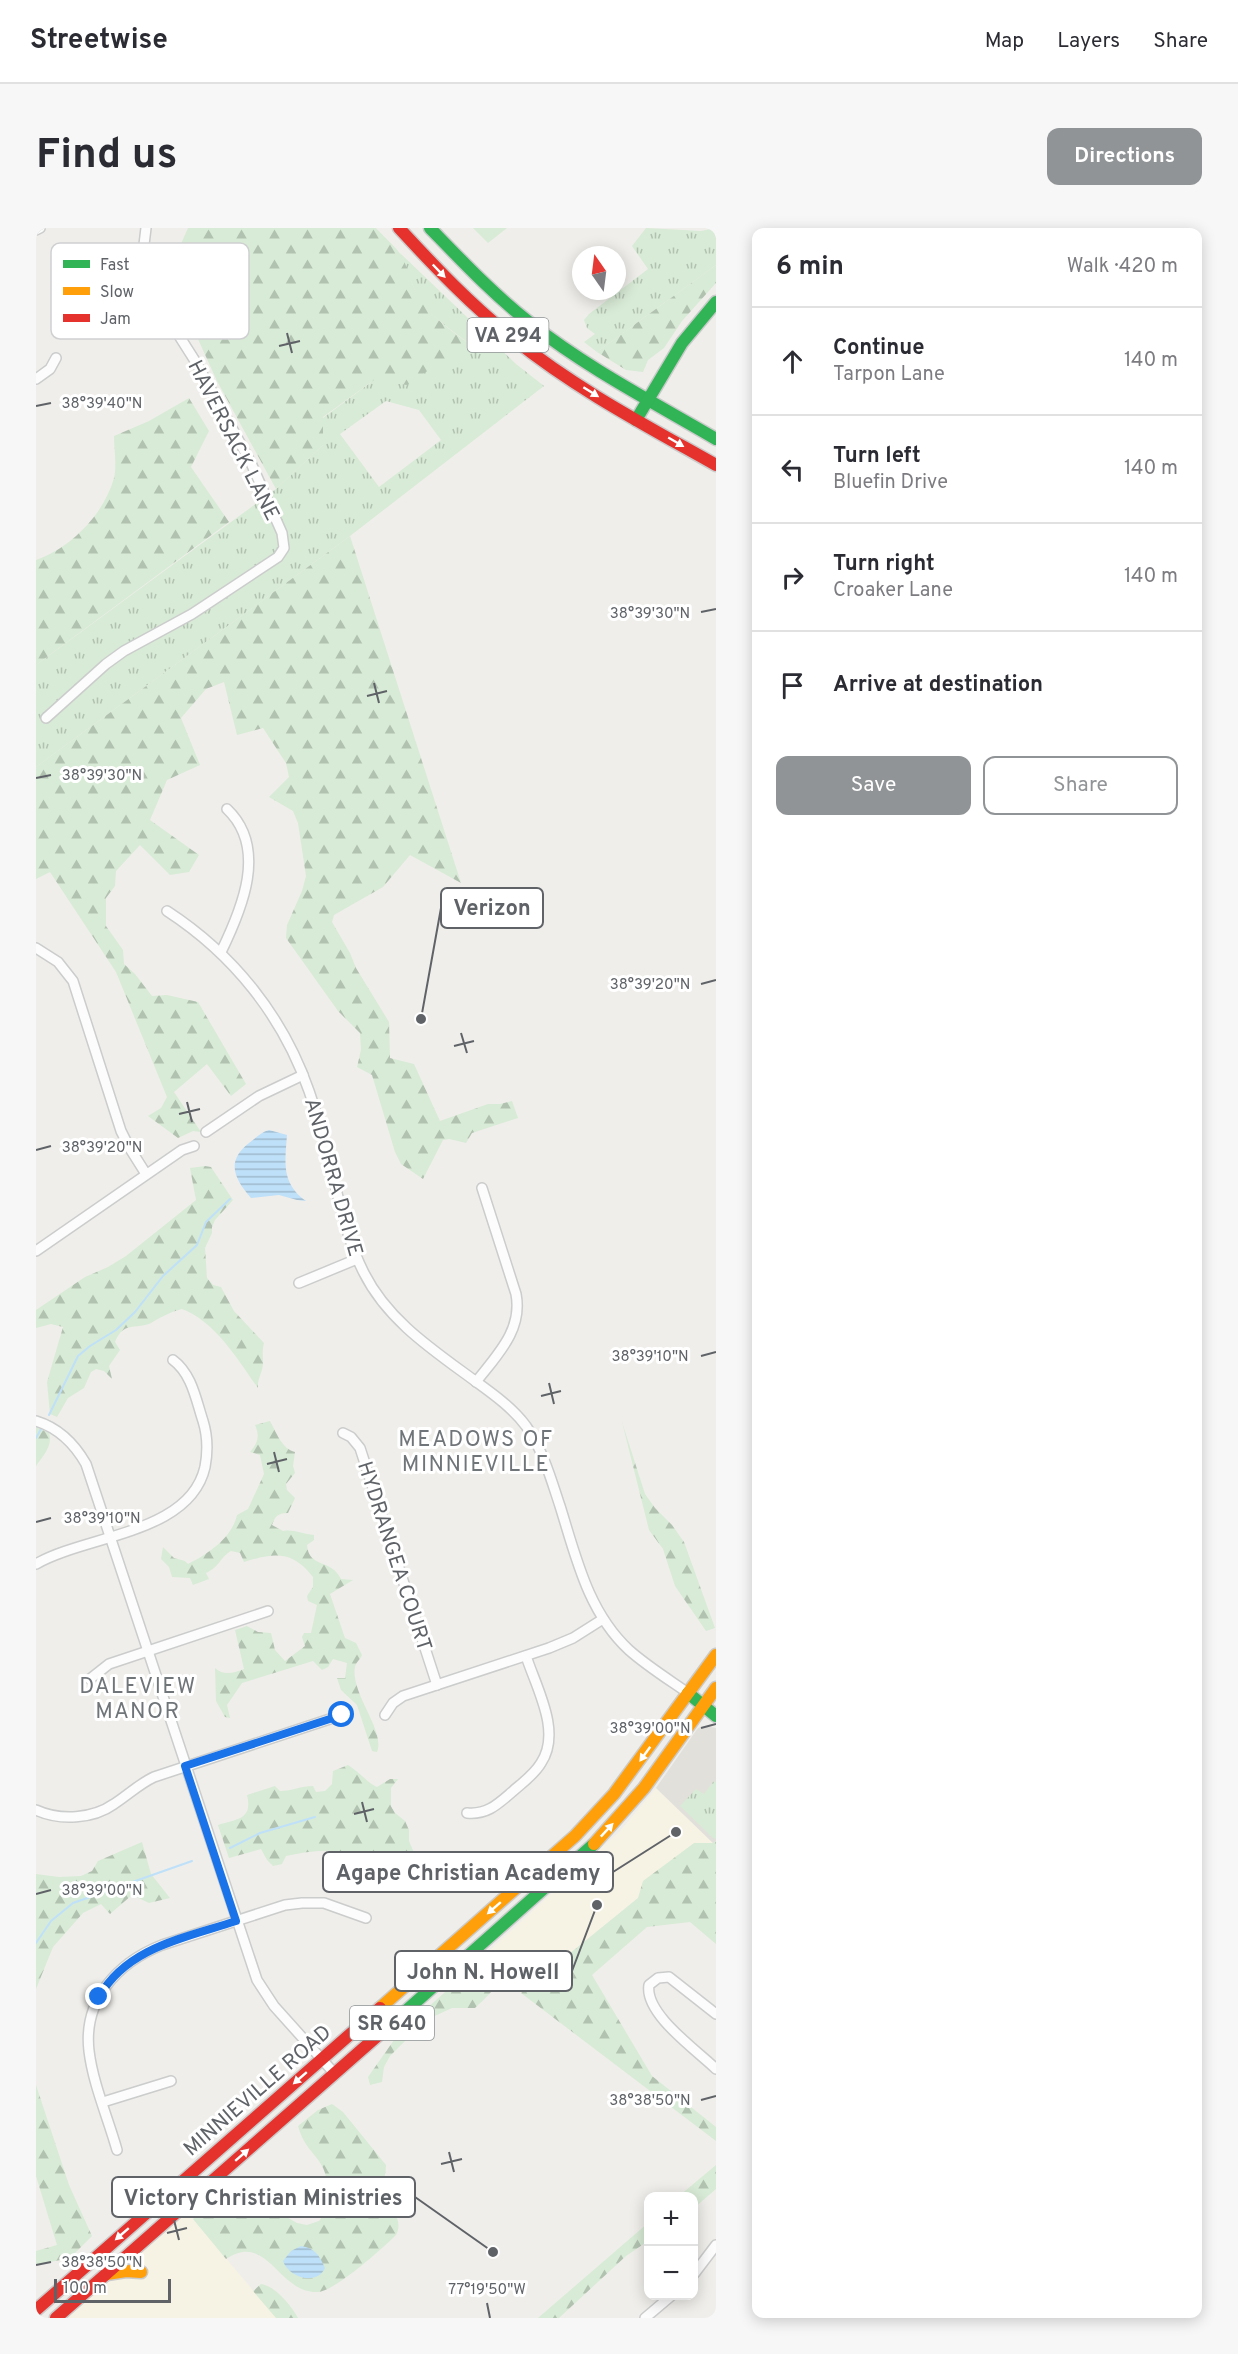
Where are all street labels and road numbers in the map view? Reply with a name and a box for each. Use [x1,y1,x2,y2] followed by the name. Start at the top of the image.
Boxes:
[468,318,548,352] road number: VA 294
[181,356,285,526] street label: HAVERSACK LANE
[297,1095,368,1260] street label: ANDORRA DRIVE
[350,1458,437,1655] street label: HYDRANGEA COURT
[350,2006,434,2040] road number: SR 640
[178,2019,338,2163] street label: MINNIEVILLE ROAD

